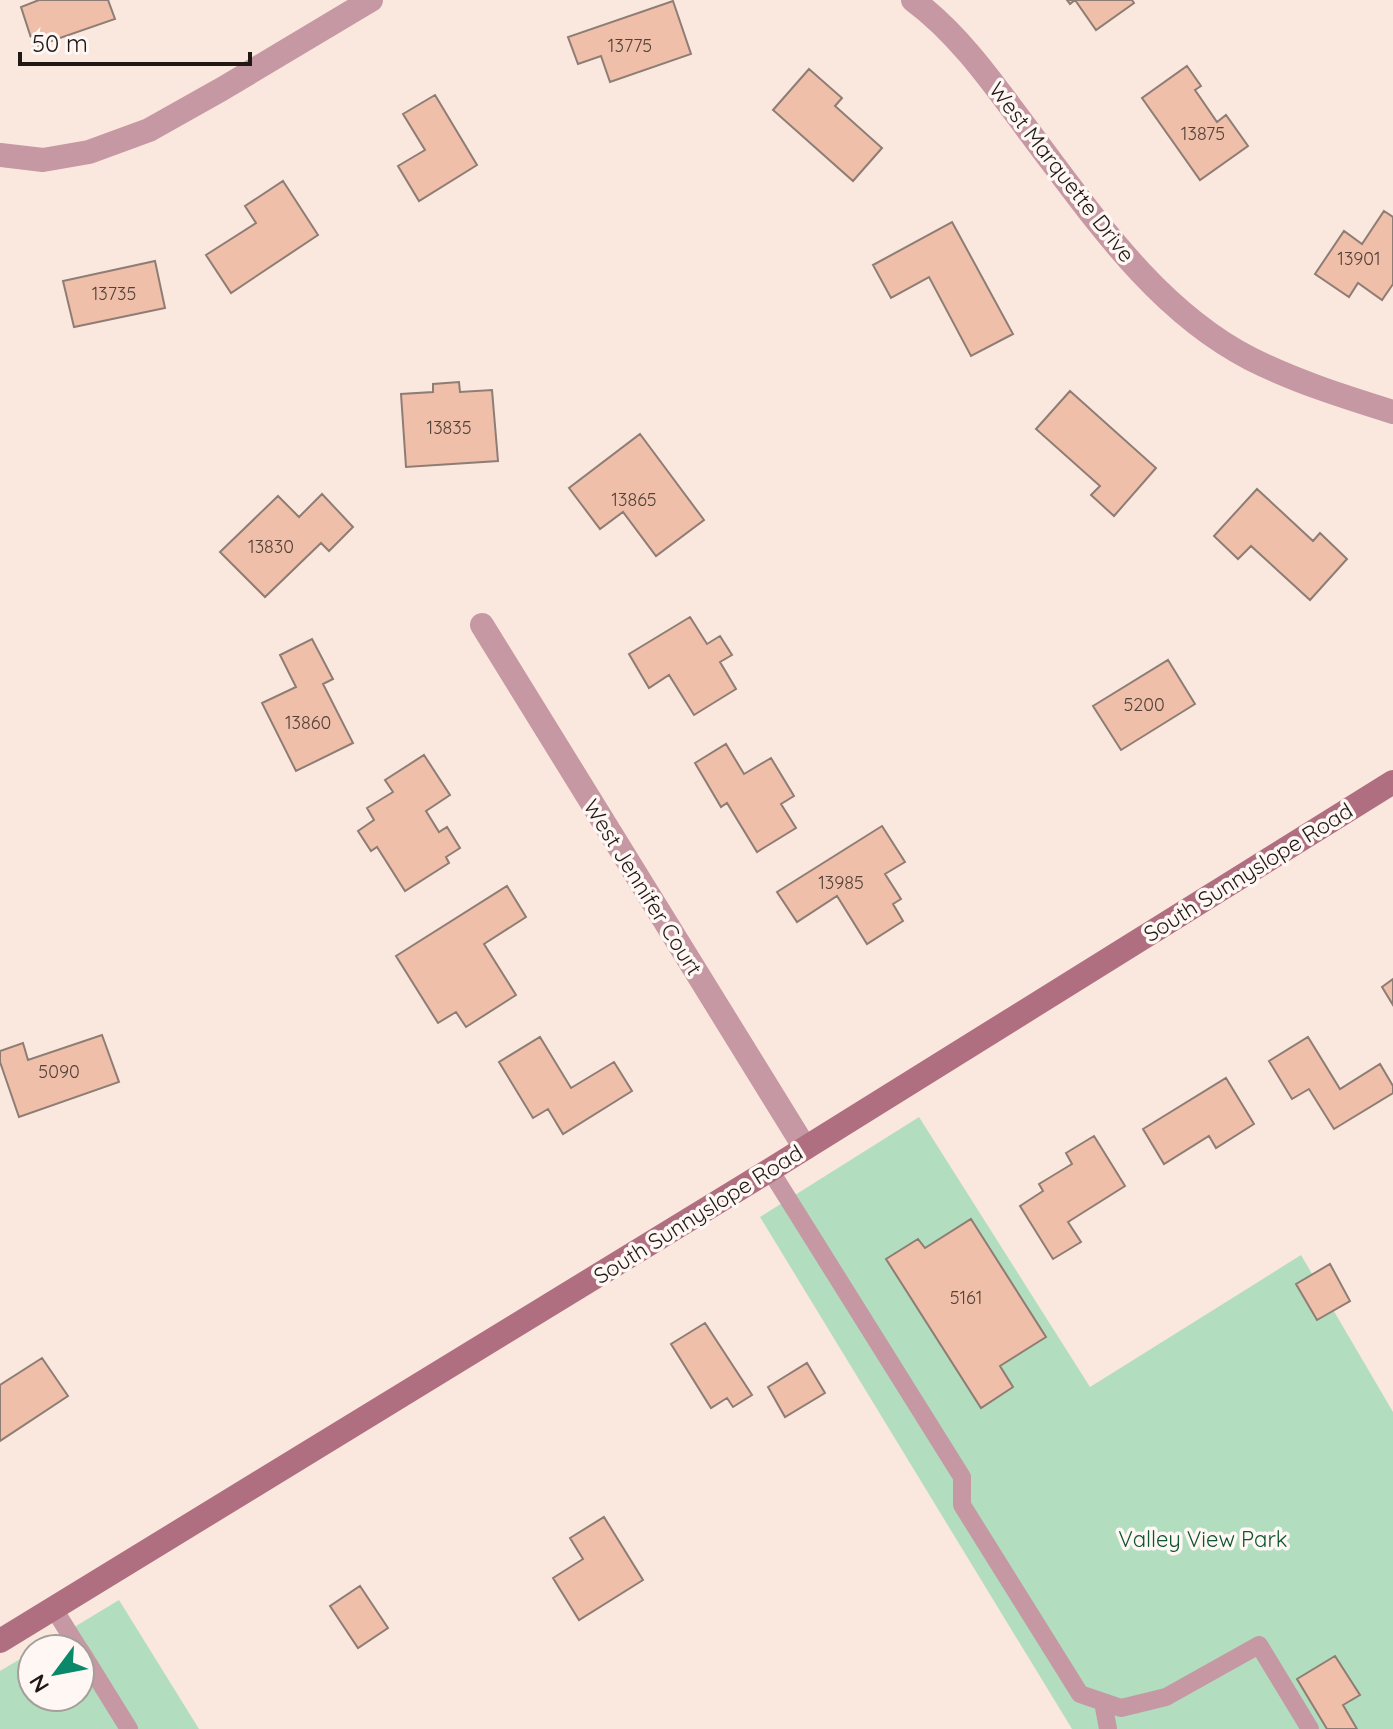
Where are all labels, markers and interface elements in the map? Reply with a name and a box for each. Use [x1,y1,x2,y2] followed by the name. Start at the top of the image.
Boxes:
[20,16,250,66] scale bar
[32,28,88,58] text: 50 m
[608,34,652,57] house number: 13775
[983,76,1141,268] street label: West Marquette Drive
[1181,122,1225,145] house number: 13875
[1337,247,1381,270] house number: 13901
[92,282,136,305] house number: 13735
[426,416,472,439] house number: 13835
[611,488,657,511] house number: 13865
[248,535,294,558] house number: 13830
[1123,693,1165,716] house number: 5200
[285,711,331,734] house number: 13860
[578,794,708,980] street label: West Jennifer Court
[1138,796,1358,948] street label: South Sunnyslope Road
[818,871,864,894] house number: 13985
[38,1060,80,1083] house number: 5090
[588,1138,808,1290] street label: South Sunnyslope Road
[950,1286,982,1309] house number: 5161
[1118,1525,1288,1553] park label: Valley View Park
[16,1633,96,1713] north arrow
[23,1669,55,1698] text: N

